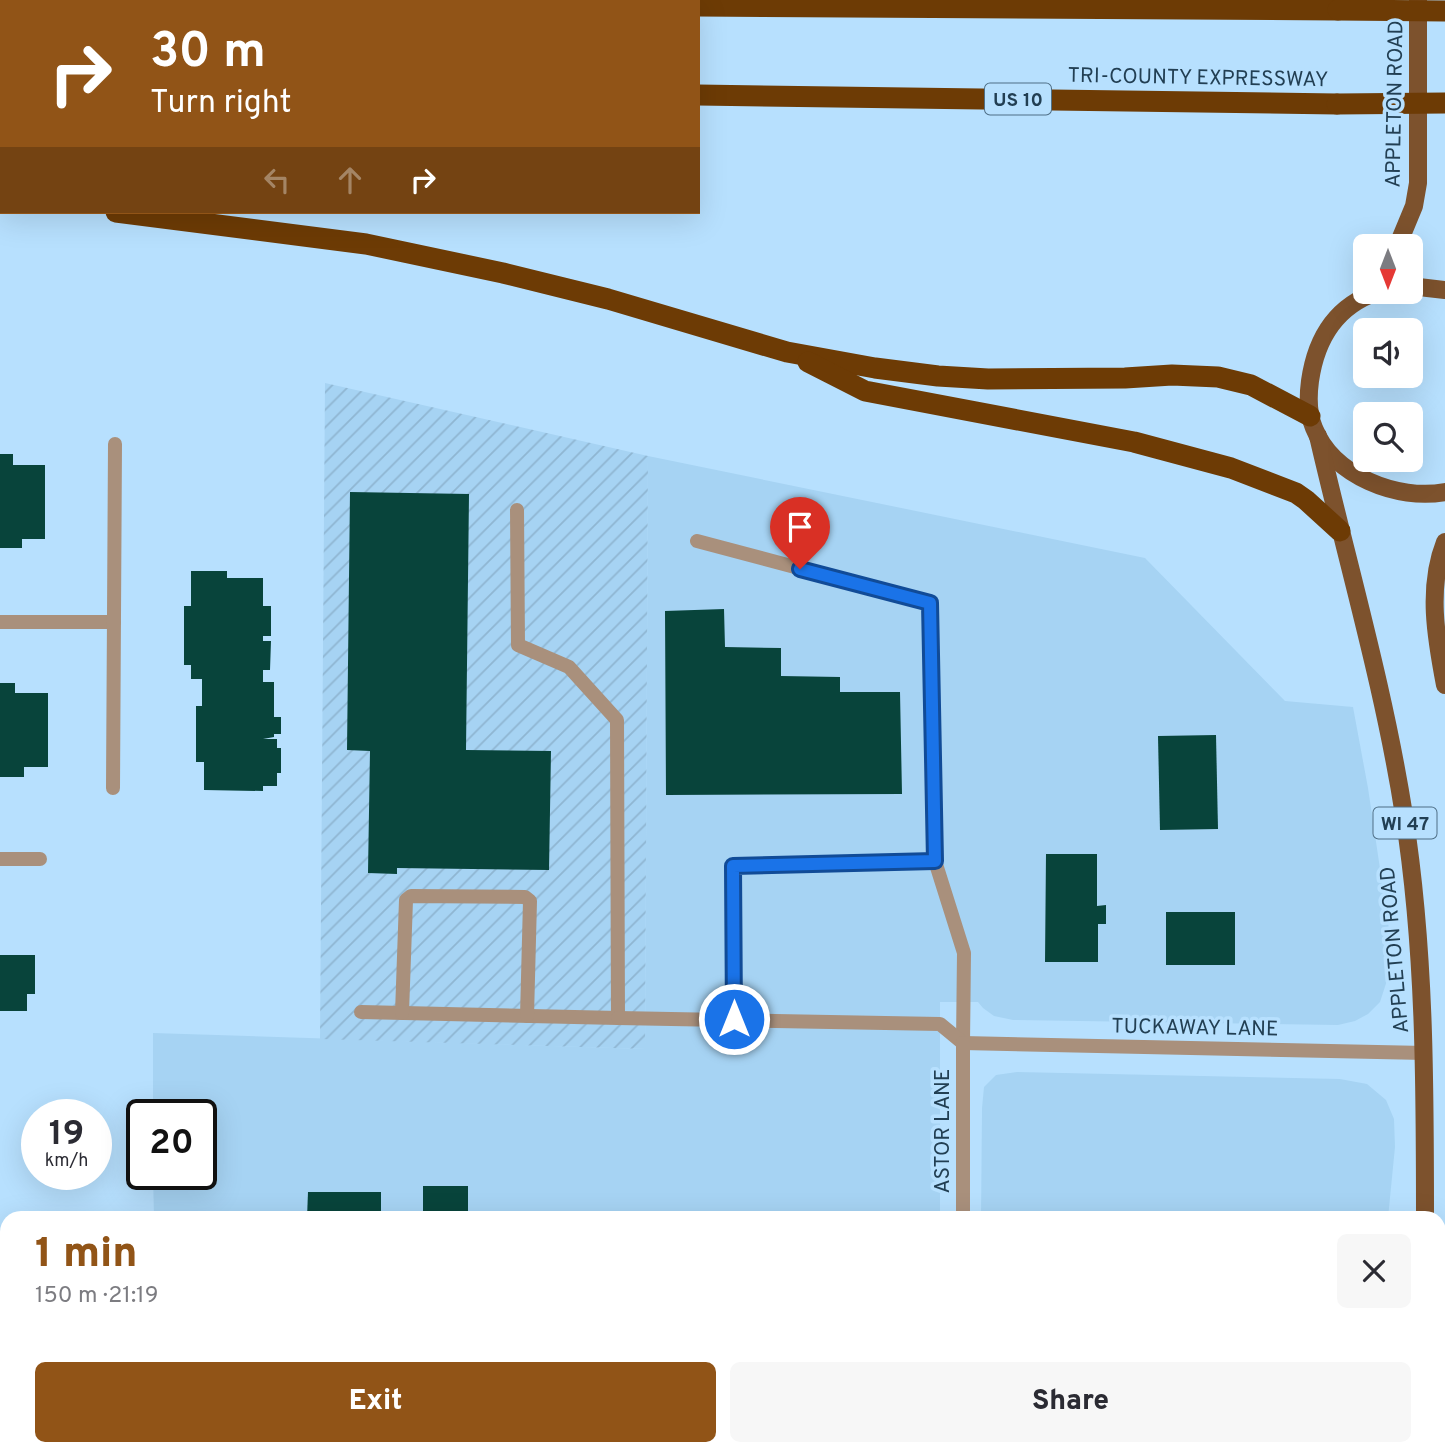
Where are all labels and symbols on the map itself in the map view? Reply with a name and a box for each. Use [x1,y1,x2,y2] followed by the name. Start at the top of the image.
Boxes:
[1381,20,1410,188] street label: APPLETON ROAD
[1067,63,1329,94] street label: TRI-COUNTY EXPRESSWAY
[985,83,1051,114] road number: US 10
[1353,234,1423,304] north arrow
[770,497,830,569] pin
[1374,808,1436,838] road number: WI 47
[1375,865,1416,1034] street label: APPLETON ROAD
[697,982,771,1056] position arrow
[1111,1014,1279,1043] street label: TUCKAWAY LANE
[930,1069,957,1193] street label: ASTOR LANE
[126,1099,217,1190] speed limit sign: 20

